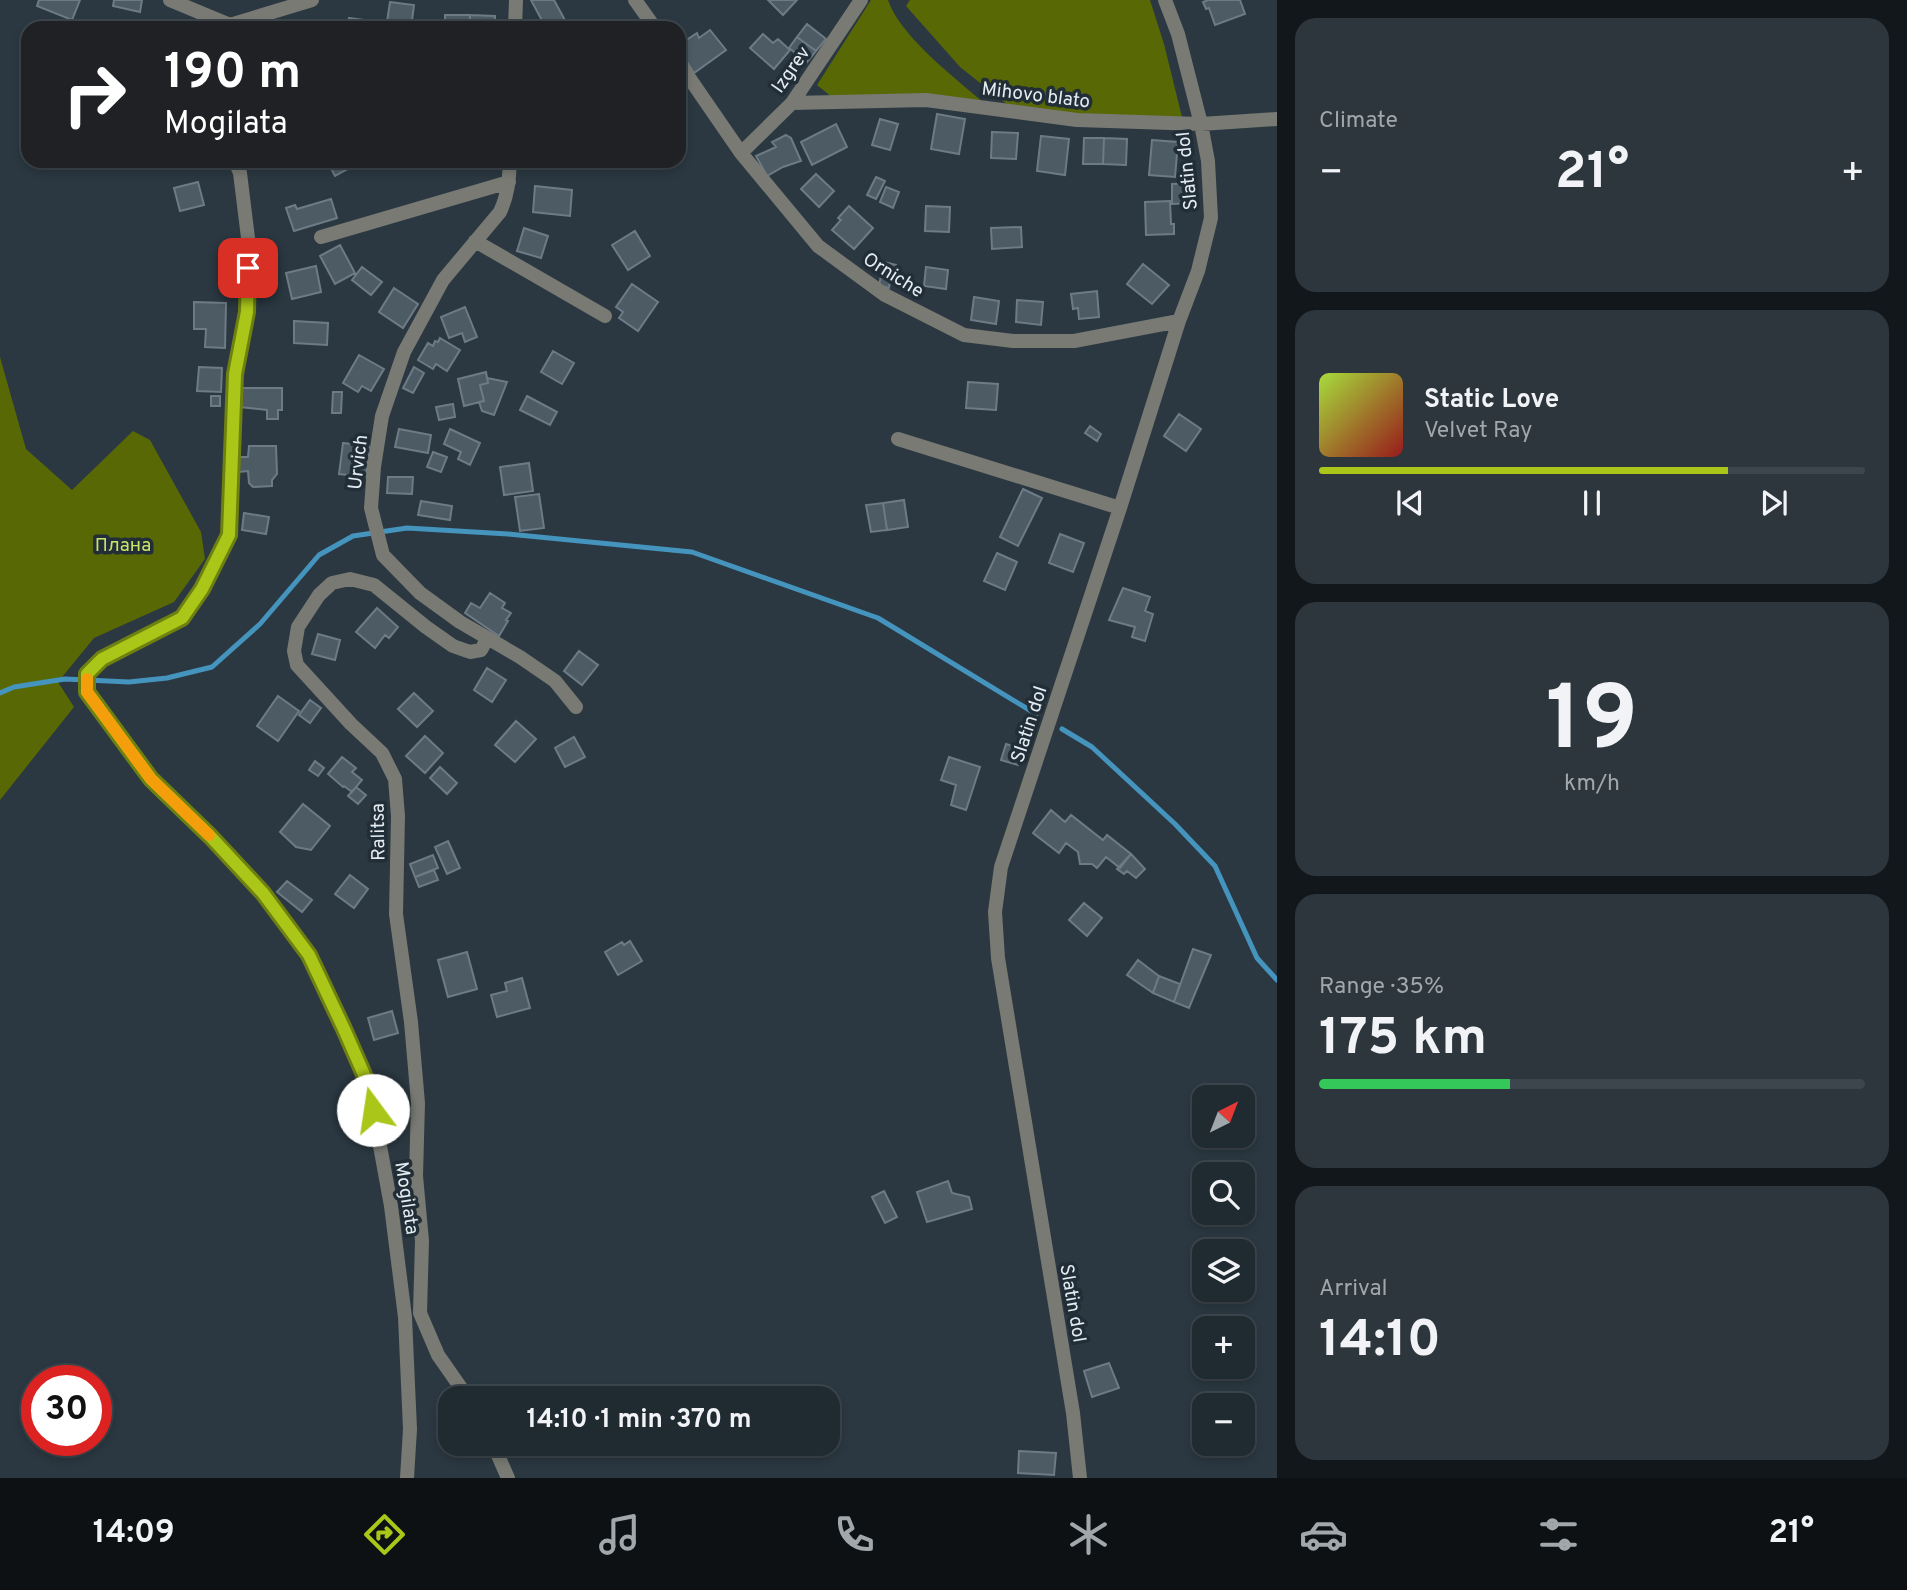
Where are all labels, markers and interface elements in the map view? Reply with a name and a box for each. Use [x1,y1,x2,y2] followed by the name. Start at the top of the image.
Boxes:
[767,42,817,98] street label: Izgrev
[164,44,301,106] text: 190 m
[49,49,140,140] icon: right
[980,77,1091,115] street label: Mihovo blato
[164,105,288,145] text: Mogilata
[1319,107,1398,136] text: Climate
[1172,130,1204,211] street label: Slatin dol
[1555,141,1629,207] text: 21°
[1319,150,1344,199] text: −
[1840,150,1865,199] text: +
[218,238,278,298] pin
[858,248,928,304] street label: Orniche
[229,249,267,287] icon: arrive
[1424,384,1559,417] text: Static Love
[1424,417,1532,446] text: Velvet Ray
[344,433,374,491] street label: Urvich
[1391,484,1429,522] icon: previous
[1573,484,1611,522] icon: pause
[1755,484,1793,522] icon: next
[95,534,151,558] park label: Плана
[1546,667,1638,782] text: 19
[1006,683,1054,766] street label: Slatin dol
[1564,770,1620,799] text: km/h
[366,803,392,861] street label: Ralitsa
[1319,973,1444,1002] text: Range · 35%
[1319,1007,1487,1073] text: 175 km
[336,1073,410,1147] position arrow
[1192,1085,1255,1148] north arrow
[1192,1085,1255,1456] map controls
[388,1160,424,1236] street label: Mogilata
[1192,1162,1255,1225] button: search
[1192,1239,1255,1302] button: layers
[1053,1262,1091,1344] street label: Slatin dol
[1319,1275,1388,1304] text: Arrival
[1319,1309,1441,1375] text: 14:10
[1192,1316,1255,1379] button: +
[21,1365,112,1456] speed limit sign: 30
[1192,1393,1255,1456] button: −
[527,1404,751,1437] text: 14:10 · 1 min · 370 m
[360,1510,409,1559] icon: directions
[595,1510,644,1559] icon: music
[830,1510,879,1559] icon: phone
[1064,1510,1113,1559] icon: climate
[1299,1510,1348,1559] icon: car
[1534,1510,1583,1559] icon: filters
[93,1514,175,1554] text: 14:09
[1768,1514,1814,1554] text: 21°

